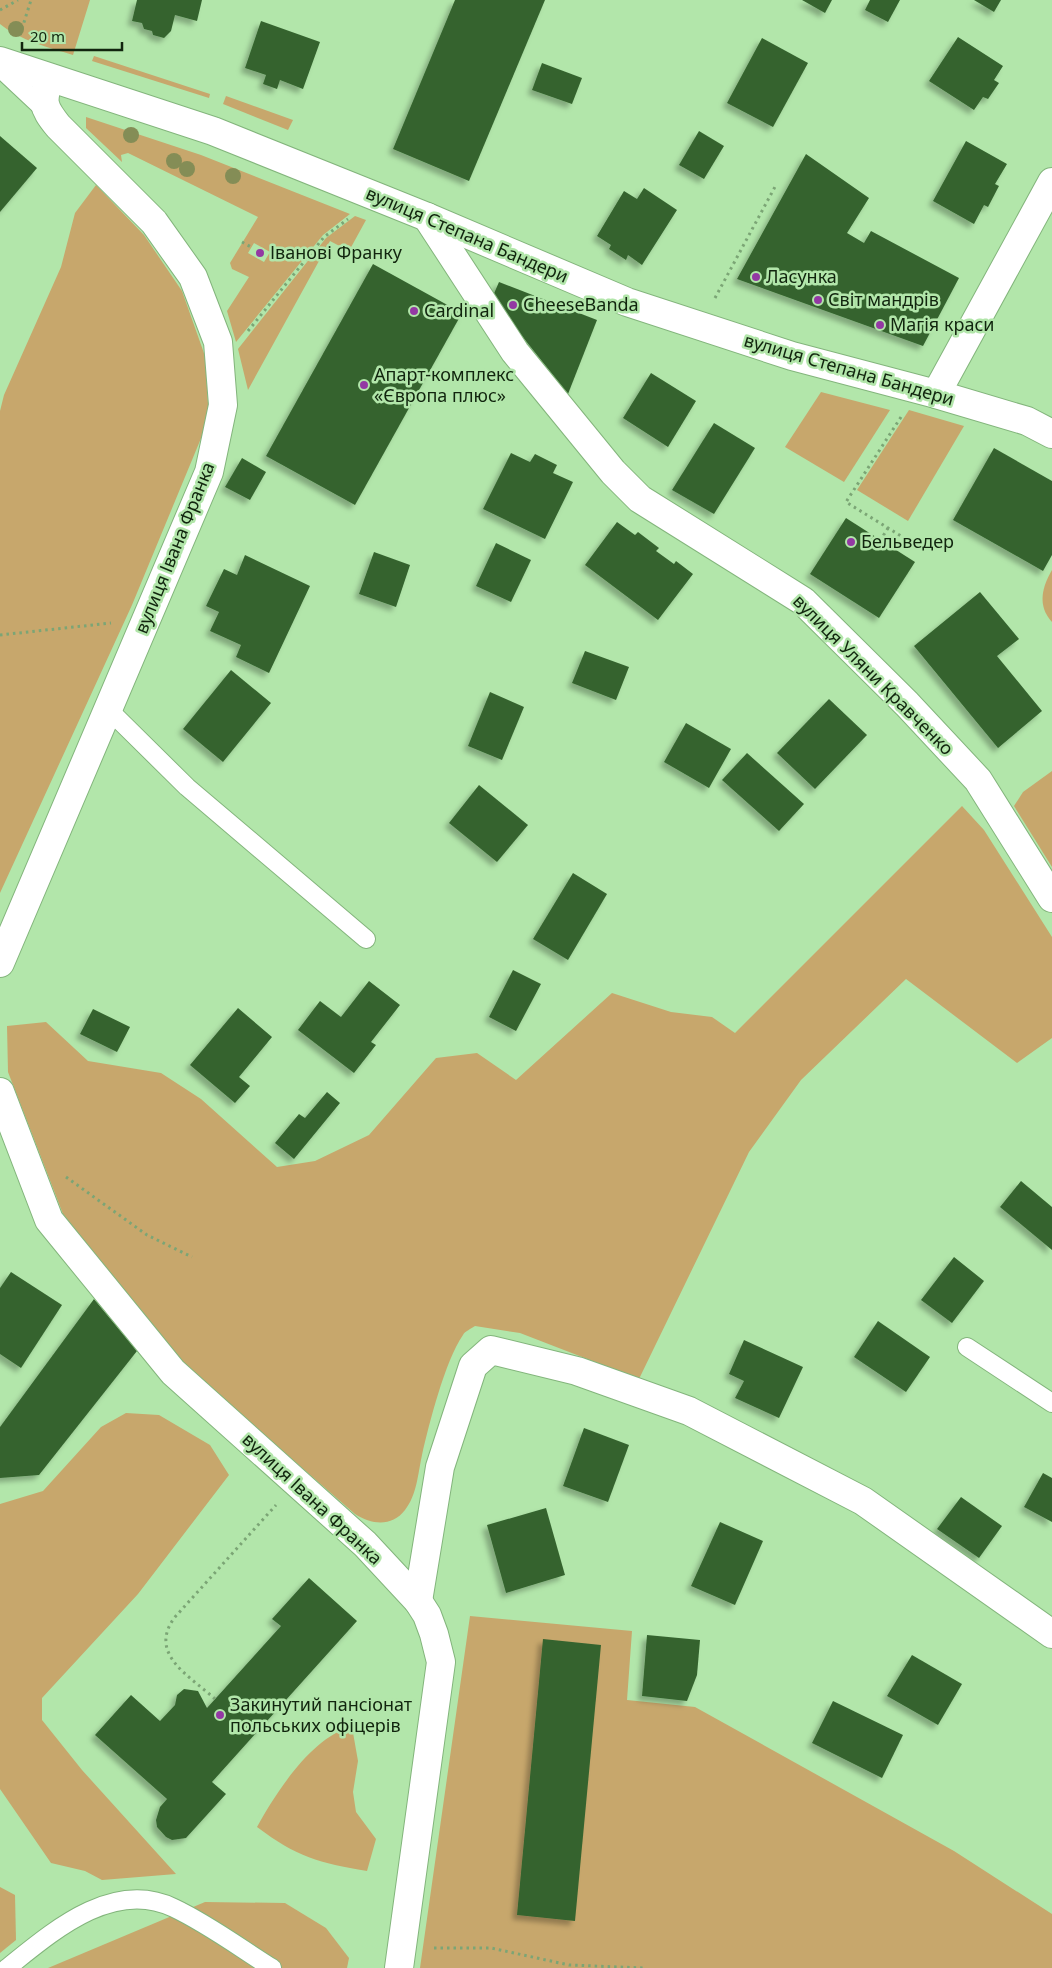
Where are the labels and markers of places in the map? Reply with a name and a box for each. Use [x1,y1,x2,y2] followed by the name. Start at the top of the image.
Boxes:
[270,240,403,264] place label: Іванові Франку
[254,247,266,259] marker: Іванові Франку
[766,264,837,288] place label: Ласунка
[750,271,762,283] marker: Ласунка
[828,287,939,311] place label: Світ мандрів
[523,292,639,316] place label: CheeseBanda
[812,294,824,306] marker: Світ мандрів
[424,298,494,322] place label: Cardinal
[507,299,519,311] marker: CheeseBanda
[408,305,420,317] marker: Cardinal
[890,312,995,336] place label: Магія краси
[874,319,886,331] marker: Магія краси
[374,362,514,407] place label: Апарт-комплекс «Європа плюс»
[358,379,370,391] marker: Апарт-комплекс «Європа плюс»
[861,529,954,553] place label: Бельведер
[845,536,857,548] marker: Бельведер
[230,1692,413,1737] place label: Закинутий пансіонат польських офіцерів
[214,1709,226,1721] marker: Закинутий пансіонат польських офіцерів

